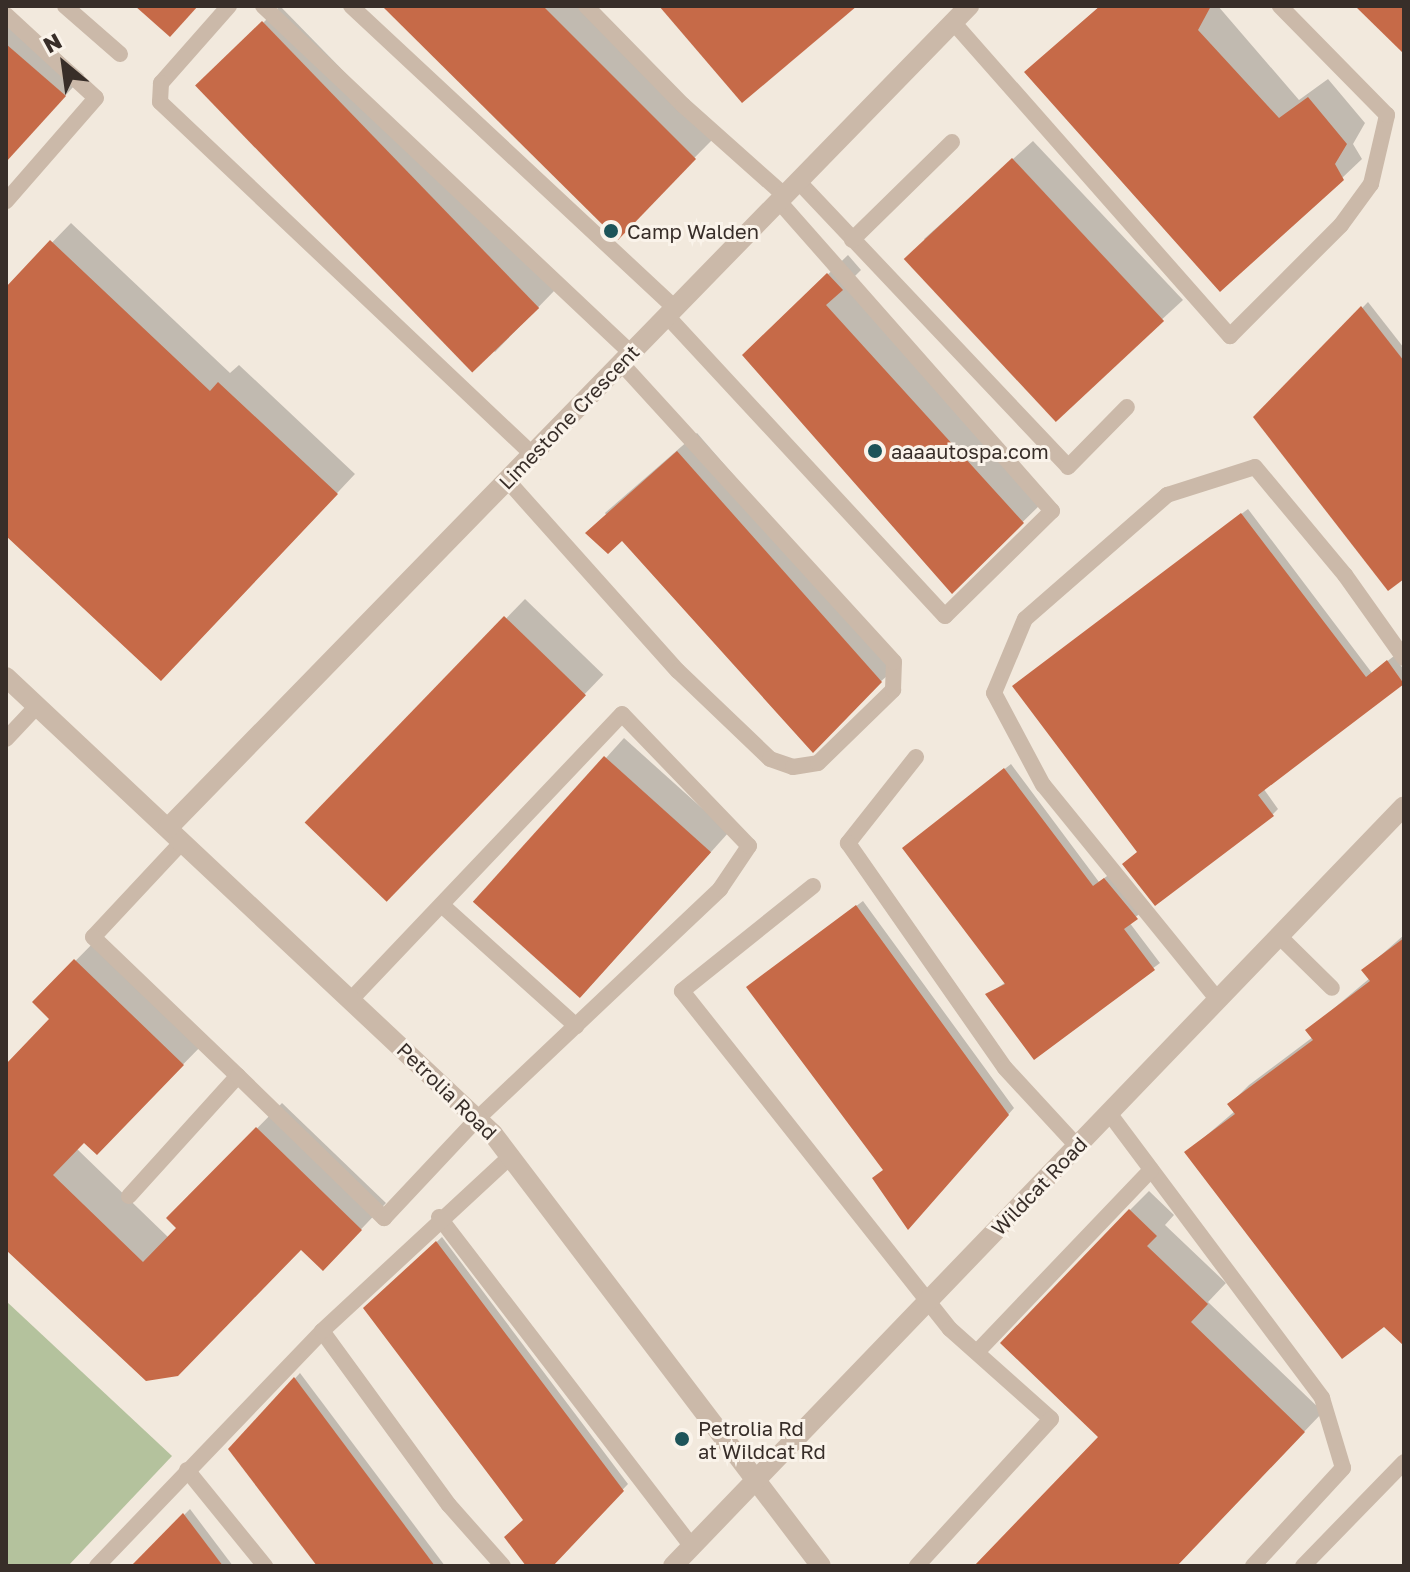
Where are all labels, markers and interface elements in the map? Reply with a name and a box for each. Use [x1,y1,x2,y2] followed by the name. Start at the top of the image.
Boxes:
[24,24,104,104] north arrow
[38,27,66,58] text: N
[627,219,759,243] place label: Camp Walden
[602,222,620,240] marker: Camp Walden
[494,340,644,494] street label: Limestone Crescent
[891,439,1049,463] place label: aaaautospa.com
[866,442,884,460] marker: aaaautospa.com
[392,1038,502,1144] street label: Petrolia Road
[986,1132,1092,1240] street label: Wildcat Road
[698,1416,826,1463] place label: Petrolia Rd at Wildcat Rd
[673,1430,691,1448] marker: Petrolia Rd at Wildcat Rd

